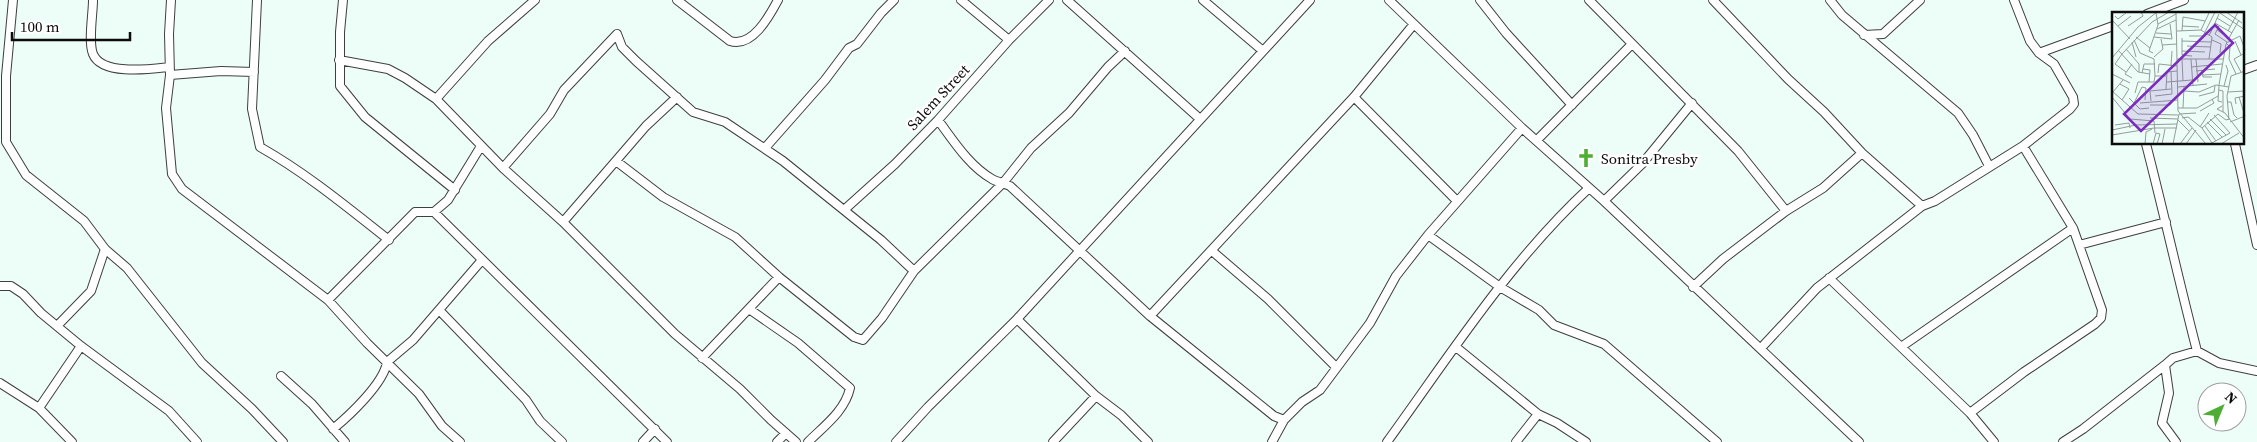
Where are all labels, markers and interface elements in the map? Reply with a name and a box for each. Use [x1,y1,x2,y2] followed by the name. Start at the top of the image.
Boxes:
[12,10,130,42] scale bar
[2112,12,2244,145] inset map
[20,16,60,37] text: 100 m
[902,59,974,135] street label: Salem Street
[1575,147,1597,169] church icon: Sonitra Presby
[1601,148,1698,169] place label: Sonitra Presby
[2197,382,2247,432] north arrow
[2220,387,2242,408] text: N

